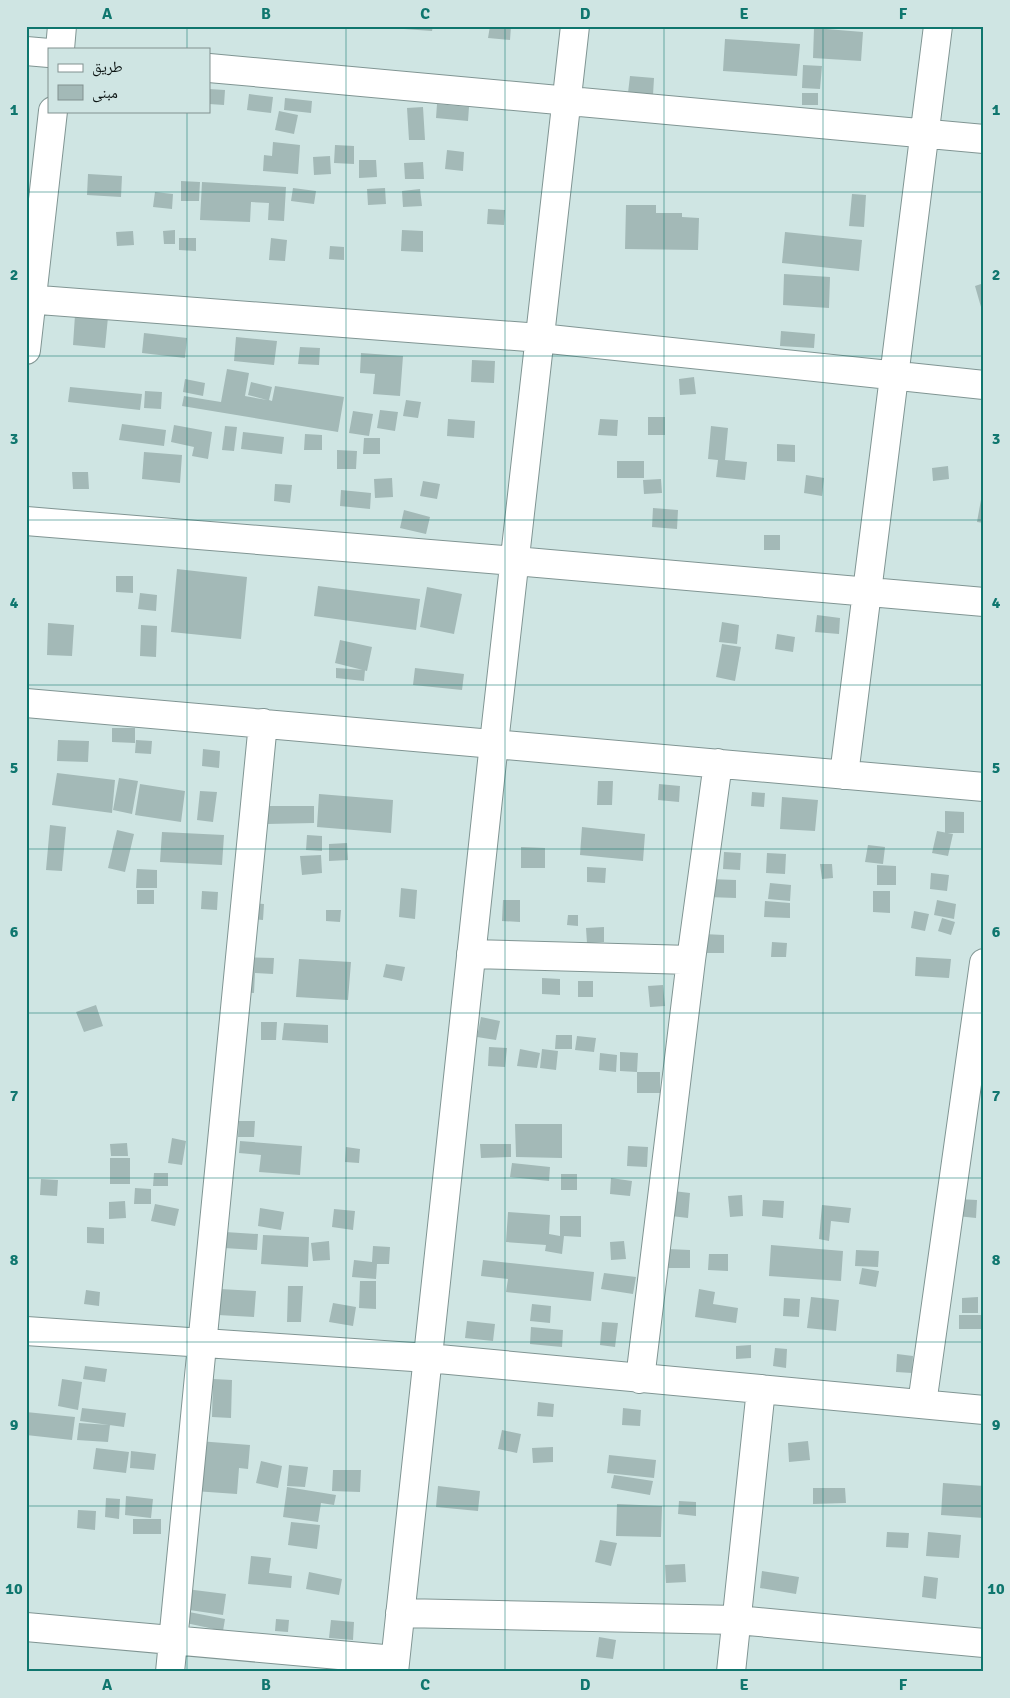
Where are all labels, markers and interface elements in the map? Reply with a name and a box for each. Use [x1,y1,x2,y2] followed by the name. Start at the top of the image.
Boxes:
[102,4,113,24] text: A
[261,4,271,24] text: B
[420,4,430,24] text: C
[580,4,591,24] text: D
[739,4,749,24] text: E
[899,4,908,24] text: F
[48,48,210,112] legend
[92,58,123,77] text: طريق
[92,84,118,103] text: مبنى
[10,100,19,120] text: 1
[992,100,1001,120] text: 1
[10,265,18,285] text: 2
[992,265,1000,285] text: 2
[10,429,18,449] text: 3
[992,429,1000,449] text: 3
[10,593,19,613] text: 4
[992,593,1001,613] text: 4
[10,758,18,778] text: 5
[992,758,1000,778] text: 5
[10,922,19,942] text: 6
[992,922,1001,942] text: 6
[10,1086,19,1106] text: 7
[992,1086,1001,1106] text: 7
[10,1250,19,1270] text: 8
[992,1250,1001,1270] text: 8
[10,1415,19,1435] text: 9
[992,1415,1001,1435] text: 9
[5,1579,23,1599] text: 10
[987,1579,1005,1599] text: 10
[102,1675,113,1695] text: A
[261,1675,271,1695] text: B
[420,1675,430,1695] text: C
[580,1675,591,1695] text: D
[739,1675,749,1695] text: E
[899,1675,908,1695] text: F

